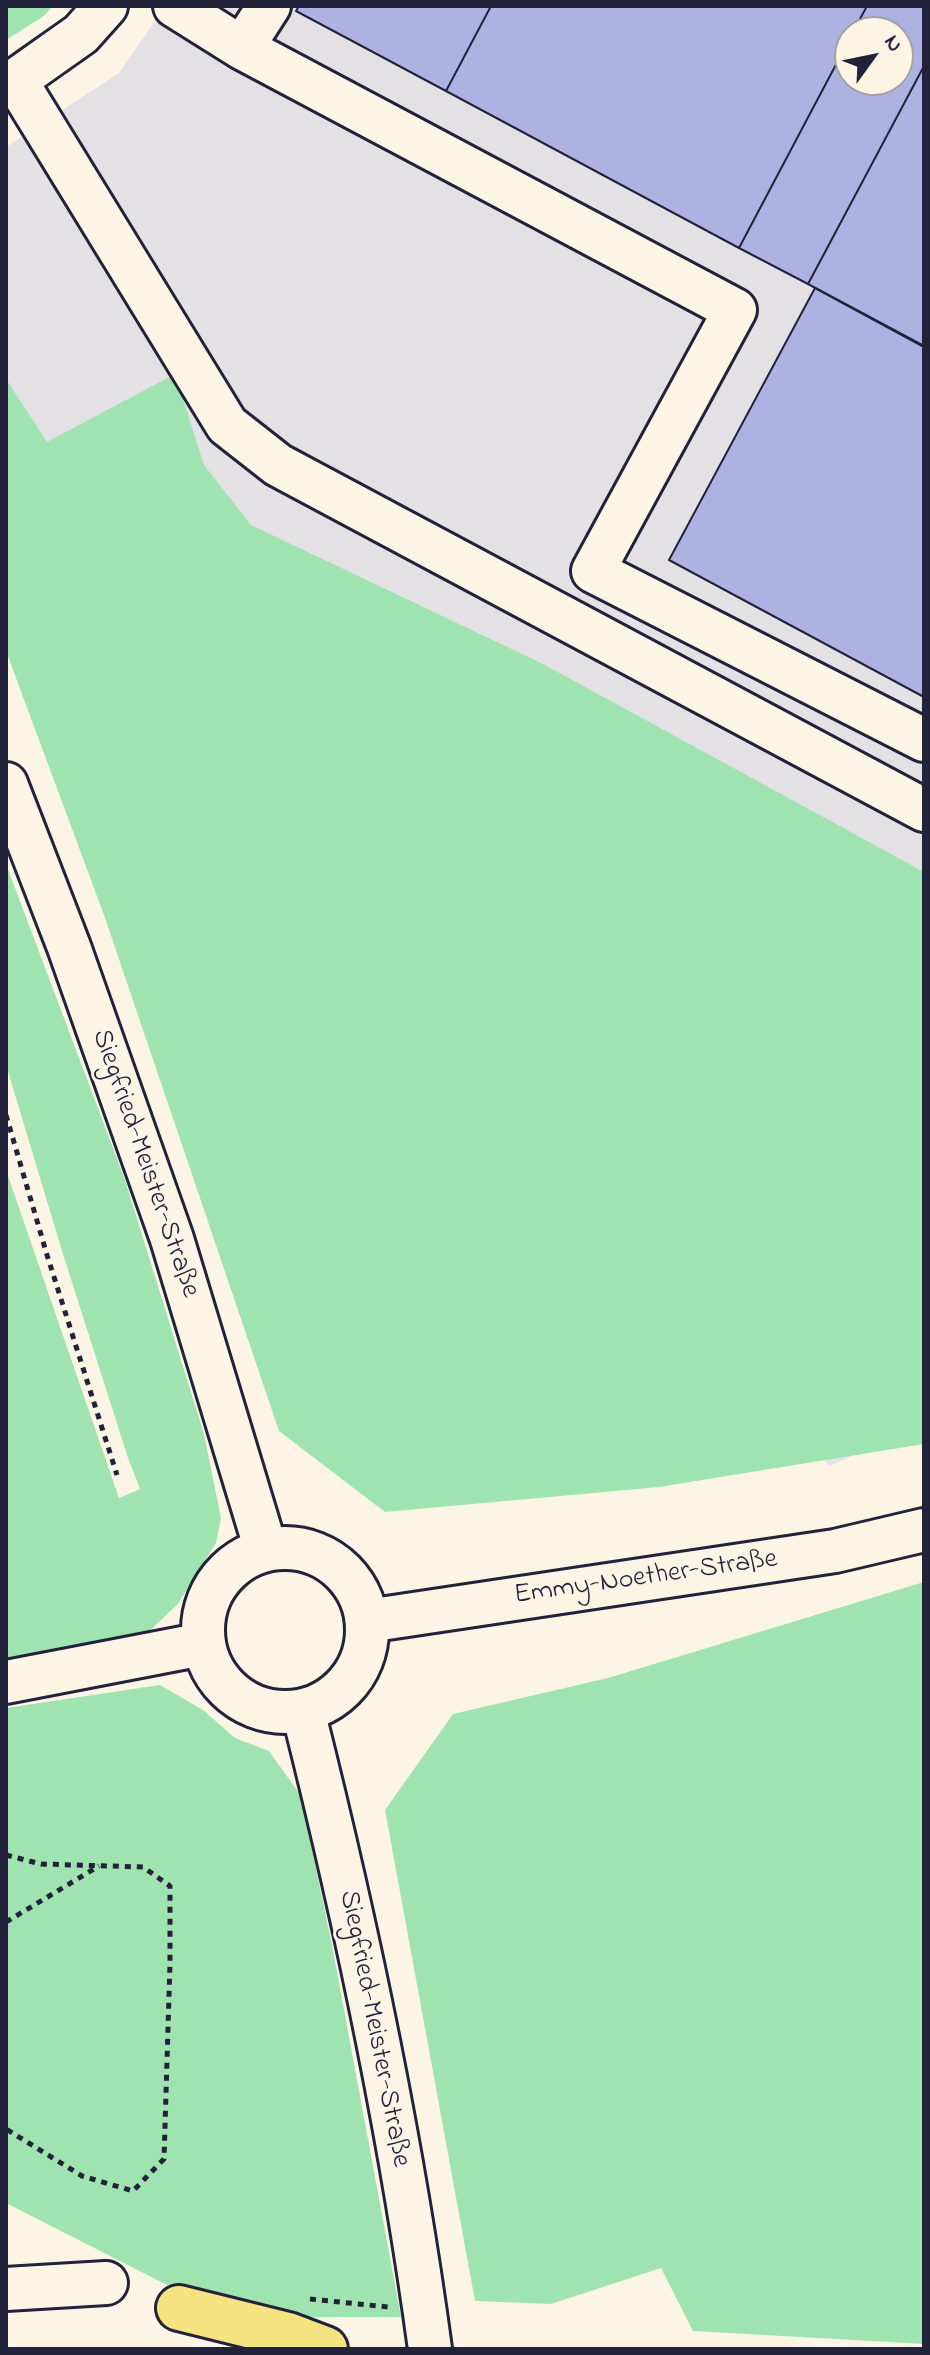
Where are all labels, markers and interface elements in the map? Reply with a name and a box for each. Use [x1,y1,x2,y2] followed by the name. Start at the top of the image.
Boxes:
[834,16,914,96] north arrow
[875,29,910,59] text: N
[82,1026,206,1302] street label: Siegfried-Meister-Straße
[512,1544,780,1614] street label: Emmy-Noether-Straße
[330,1888,416,2170] street label: Siegfried-Meister-Straße

